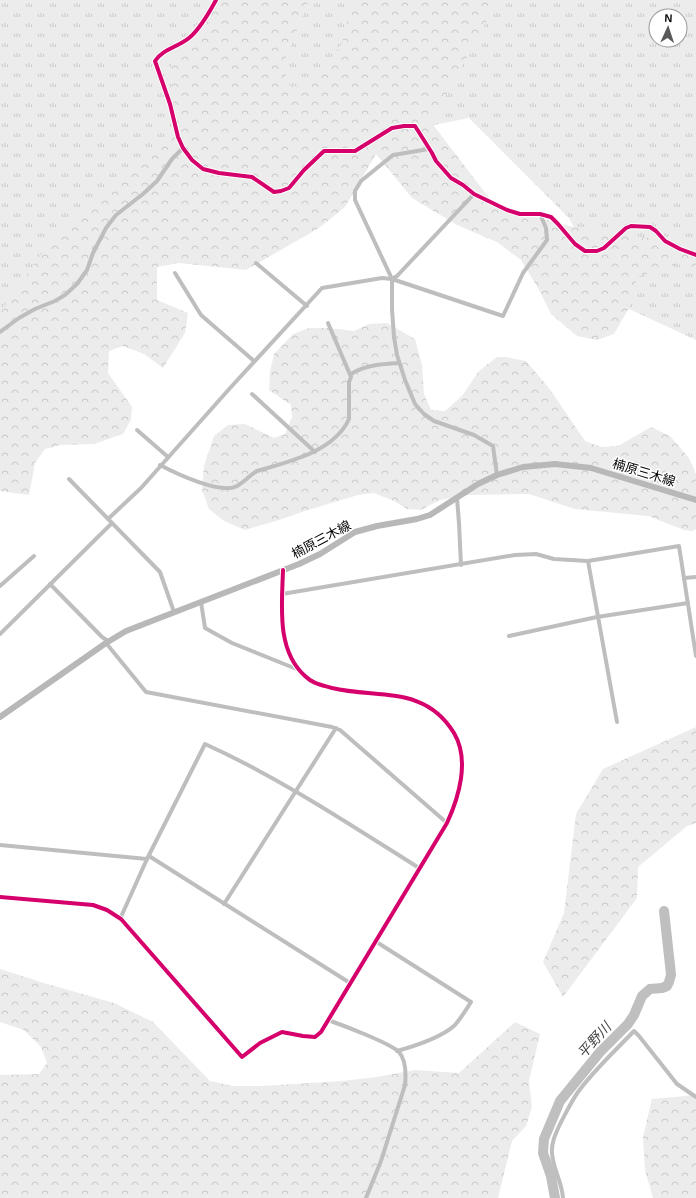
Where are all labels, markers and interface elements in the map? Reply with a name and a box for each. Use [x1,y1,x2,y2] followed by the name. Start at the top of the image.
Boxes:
[648,8,688,48] north arrow
[664,12,673,24] text: N
[611,456,677,489] street label: 楠原三木線
[289,518,353,561] street label: 楠原三木線
[574,1018,615,1061] water label: 平野川

